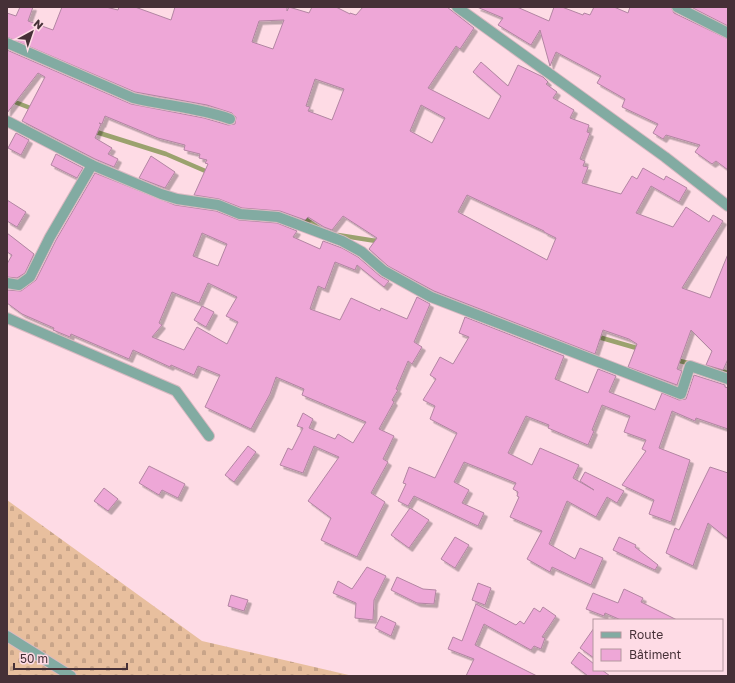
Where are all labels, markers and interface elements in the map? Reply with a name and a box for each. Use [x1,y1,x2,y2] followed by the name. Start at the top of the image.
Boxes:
[12,12,52,52] north arrow
[31,16,46,32] text: N
[593,619,723,671] legend
[629,627,663,642] text: Route
[14,645,127,671] scale bar
[629,647,682,662] text: Bâtiment
[20,651,48,666] text: 50 m

